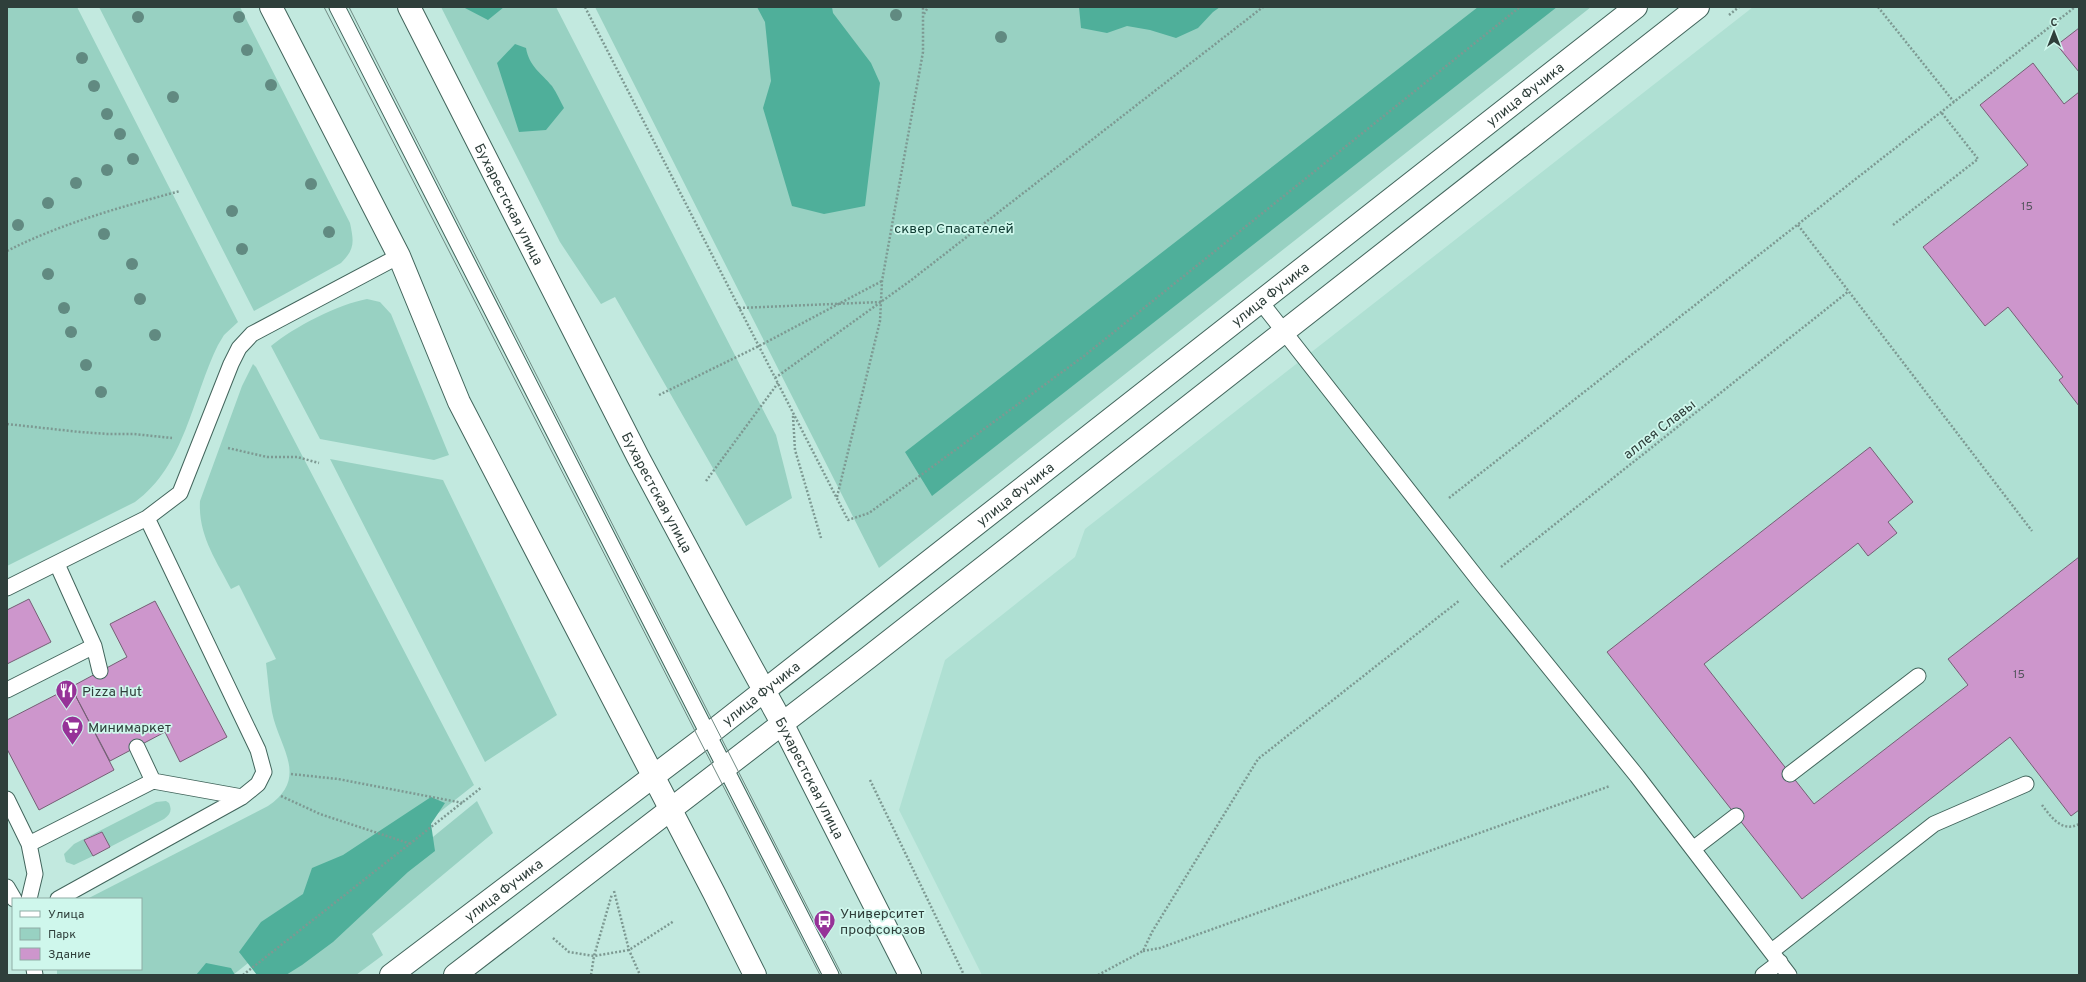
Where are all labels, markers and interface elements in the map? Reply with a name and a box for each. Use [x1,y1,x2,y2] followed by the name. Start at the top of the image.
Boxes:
[2034,12,2074,52] north arrow
[2050,16,2058,30] text: С
[1484,60,1568,131] street label: улица Фучика
[470,141,546,268] street label: Бухарестская улица
[2021,199,2033,215] house number: 15
[894,221,1014,238] park label: cквер Спасателей
[1229,260,1313,331] street label: улица Фучика
[1620,397,1700,464] street label: аллея Славы
[617,430,695,556] street label: Бухарестская улица
[974,459,1058,531] street label: улица Фучика
[720,659,804,730] street label: улица Фучика
[2013,667,2025,683] house number: 15
[54,678,80,711] restaurant icon: Pizza Hut
[82,684,142,701] place label: Pizza Hut
[60,714,86,747] supermarket icon: Минимаркет
[771,715,847,842] street label: Бухарестская улица
[88,720,171,737] place label: Минимаркет
[462,856,547,926] street label: улица Фучика
[12,898,142,970] legend
[840,906,926,939] place label: Университет профсоюзов
[48,907,84,923] text: Улица
[811,908,837,941] bus stop icon: Университет профсоюзов
[48,927,76,943] text: Парк
[48,947,91,963] text: Здание

